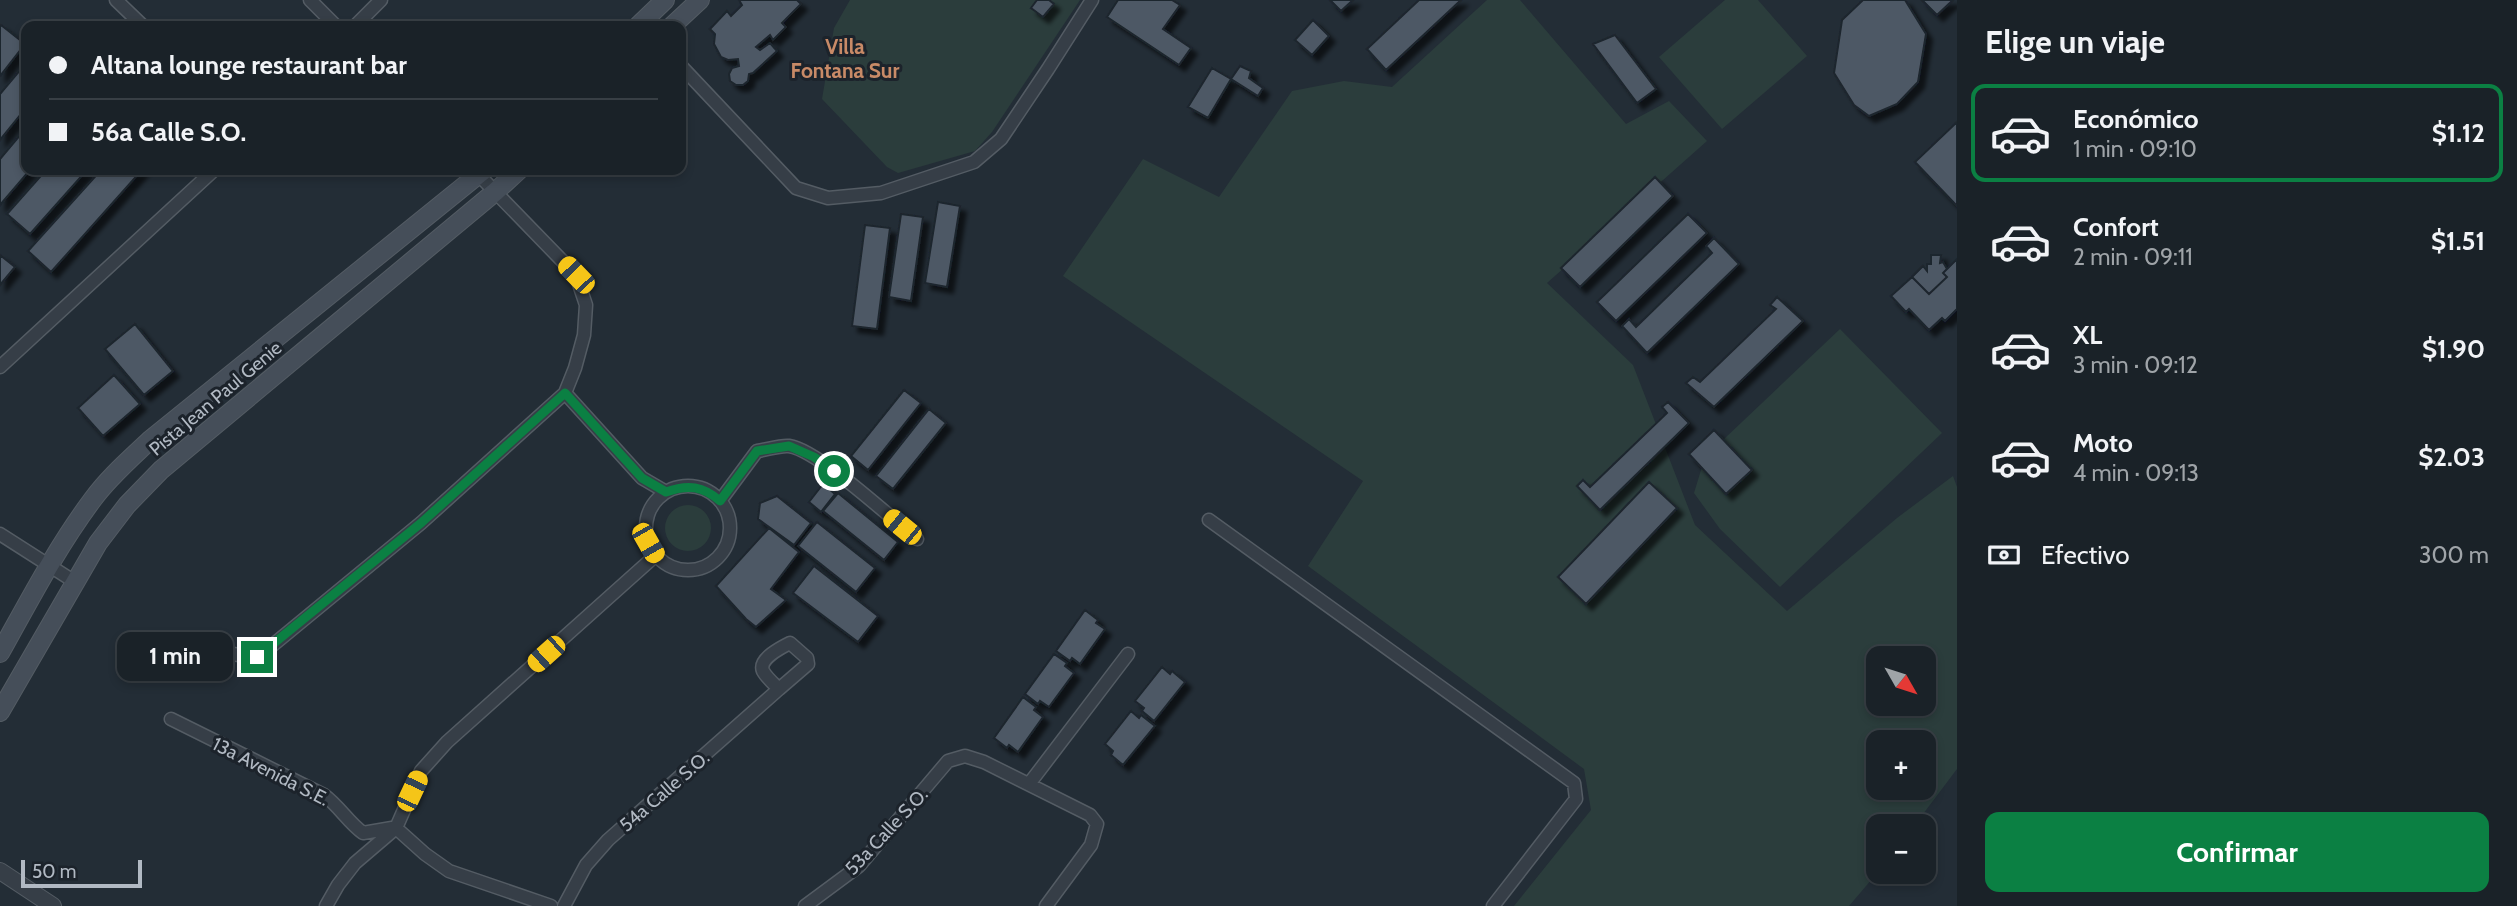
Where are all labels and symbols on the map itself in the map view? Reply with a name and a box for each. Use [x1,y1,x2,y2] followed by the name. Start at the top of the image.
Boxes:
[791,34,899,83] district label: Villa Fontana Sur
[554,253,599,297] car
[144,336,286,461] street label: Pista Jean Paul Genie
[818,455,850,487] route start
[880,506,925,548] car
[629,520,668,566] car
[117,632,232,682] callout: 1 min
[524,632,569,676] car
[241,641,273,673] route end
[1866,646,1936,716] north arrow
[209,732,333,811] street label: 13a Avenida S.E.
[615,746,714,837] street label: 54a Calle S.O.
[394,768,431,814] car
[840,783,933,880] street label: 53a Calle S.O.
[21,857,142,889] scale bar

